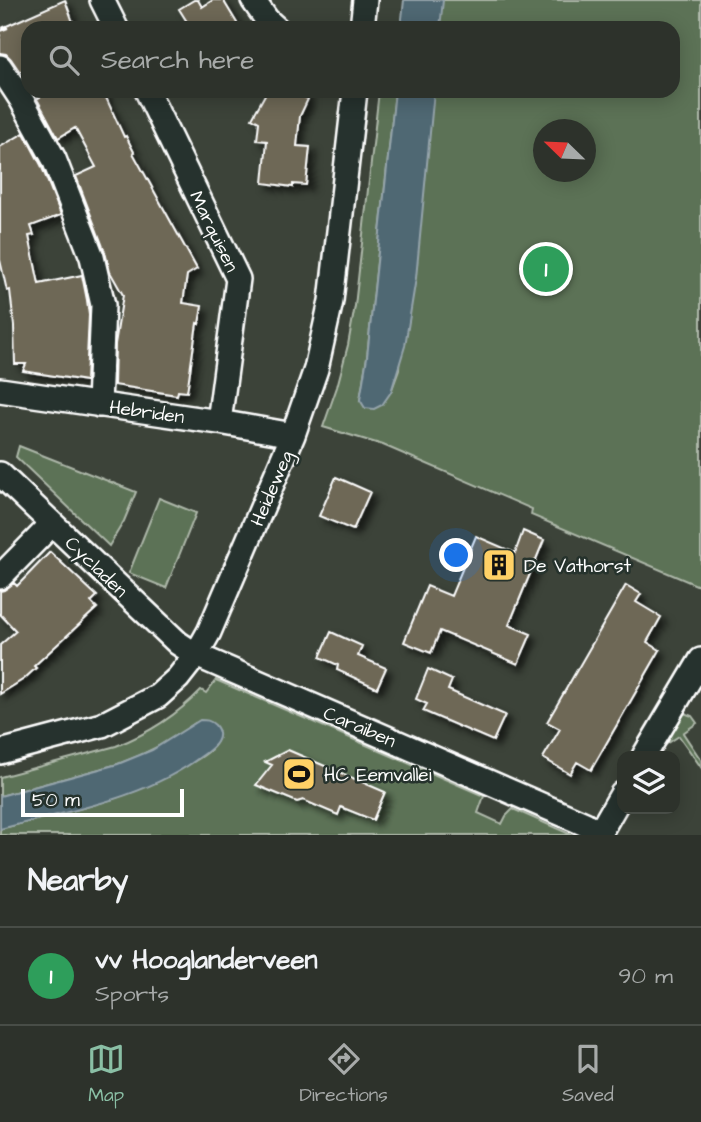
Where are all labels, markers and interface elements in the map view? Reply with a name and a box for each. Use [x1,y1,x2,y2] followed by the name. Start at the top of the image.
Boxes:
[21,21,680,98] search box
[45,41,83,79] icon: search
[101,42,254,78] text: Search here
[533,119,596,182] north arrow
[182,186,245,277] street label: Marquisen
[523,243,569,295] pin: 1
[108,394,186,431] street label: Hebriden
[244,446,301,531] street label: Heideweg
[58,530,133,605] street label: Cycladen
[439,538,473,572] your location
[480,546,518,584] building icon: De Vathorst
[524,553,632,580] place label: De Vathorst
[319,700,400,755] street label: Caraïben
[617,751,680,814] map controls
[617,751,680,814] button: layers
[280,755,318,793] sports icon: HC Eemvallei
[324,762,432,789] place label: HC Eemvallei
[21,786,184,818] scale bar
[32,787,80,814] text: 50 m
[28,860,128,902] text: Nearby
[95,942,317,978] text: vv Hooglanderveen
[50,960,52,992] text: 1
[618,960,673,992] text: 90 m
[95,978,169,1010] text: Sports
[87,1040,125,1109] tab: Map
[299,1040,388,1109] tab: Directions
[562,1040,614,1109] tab: Saved

